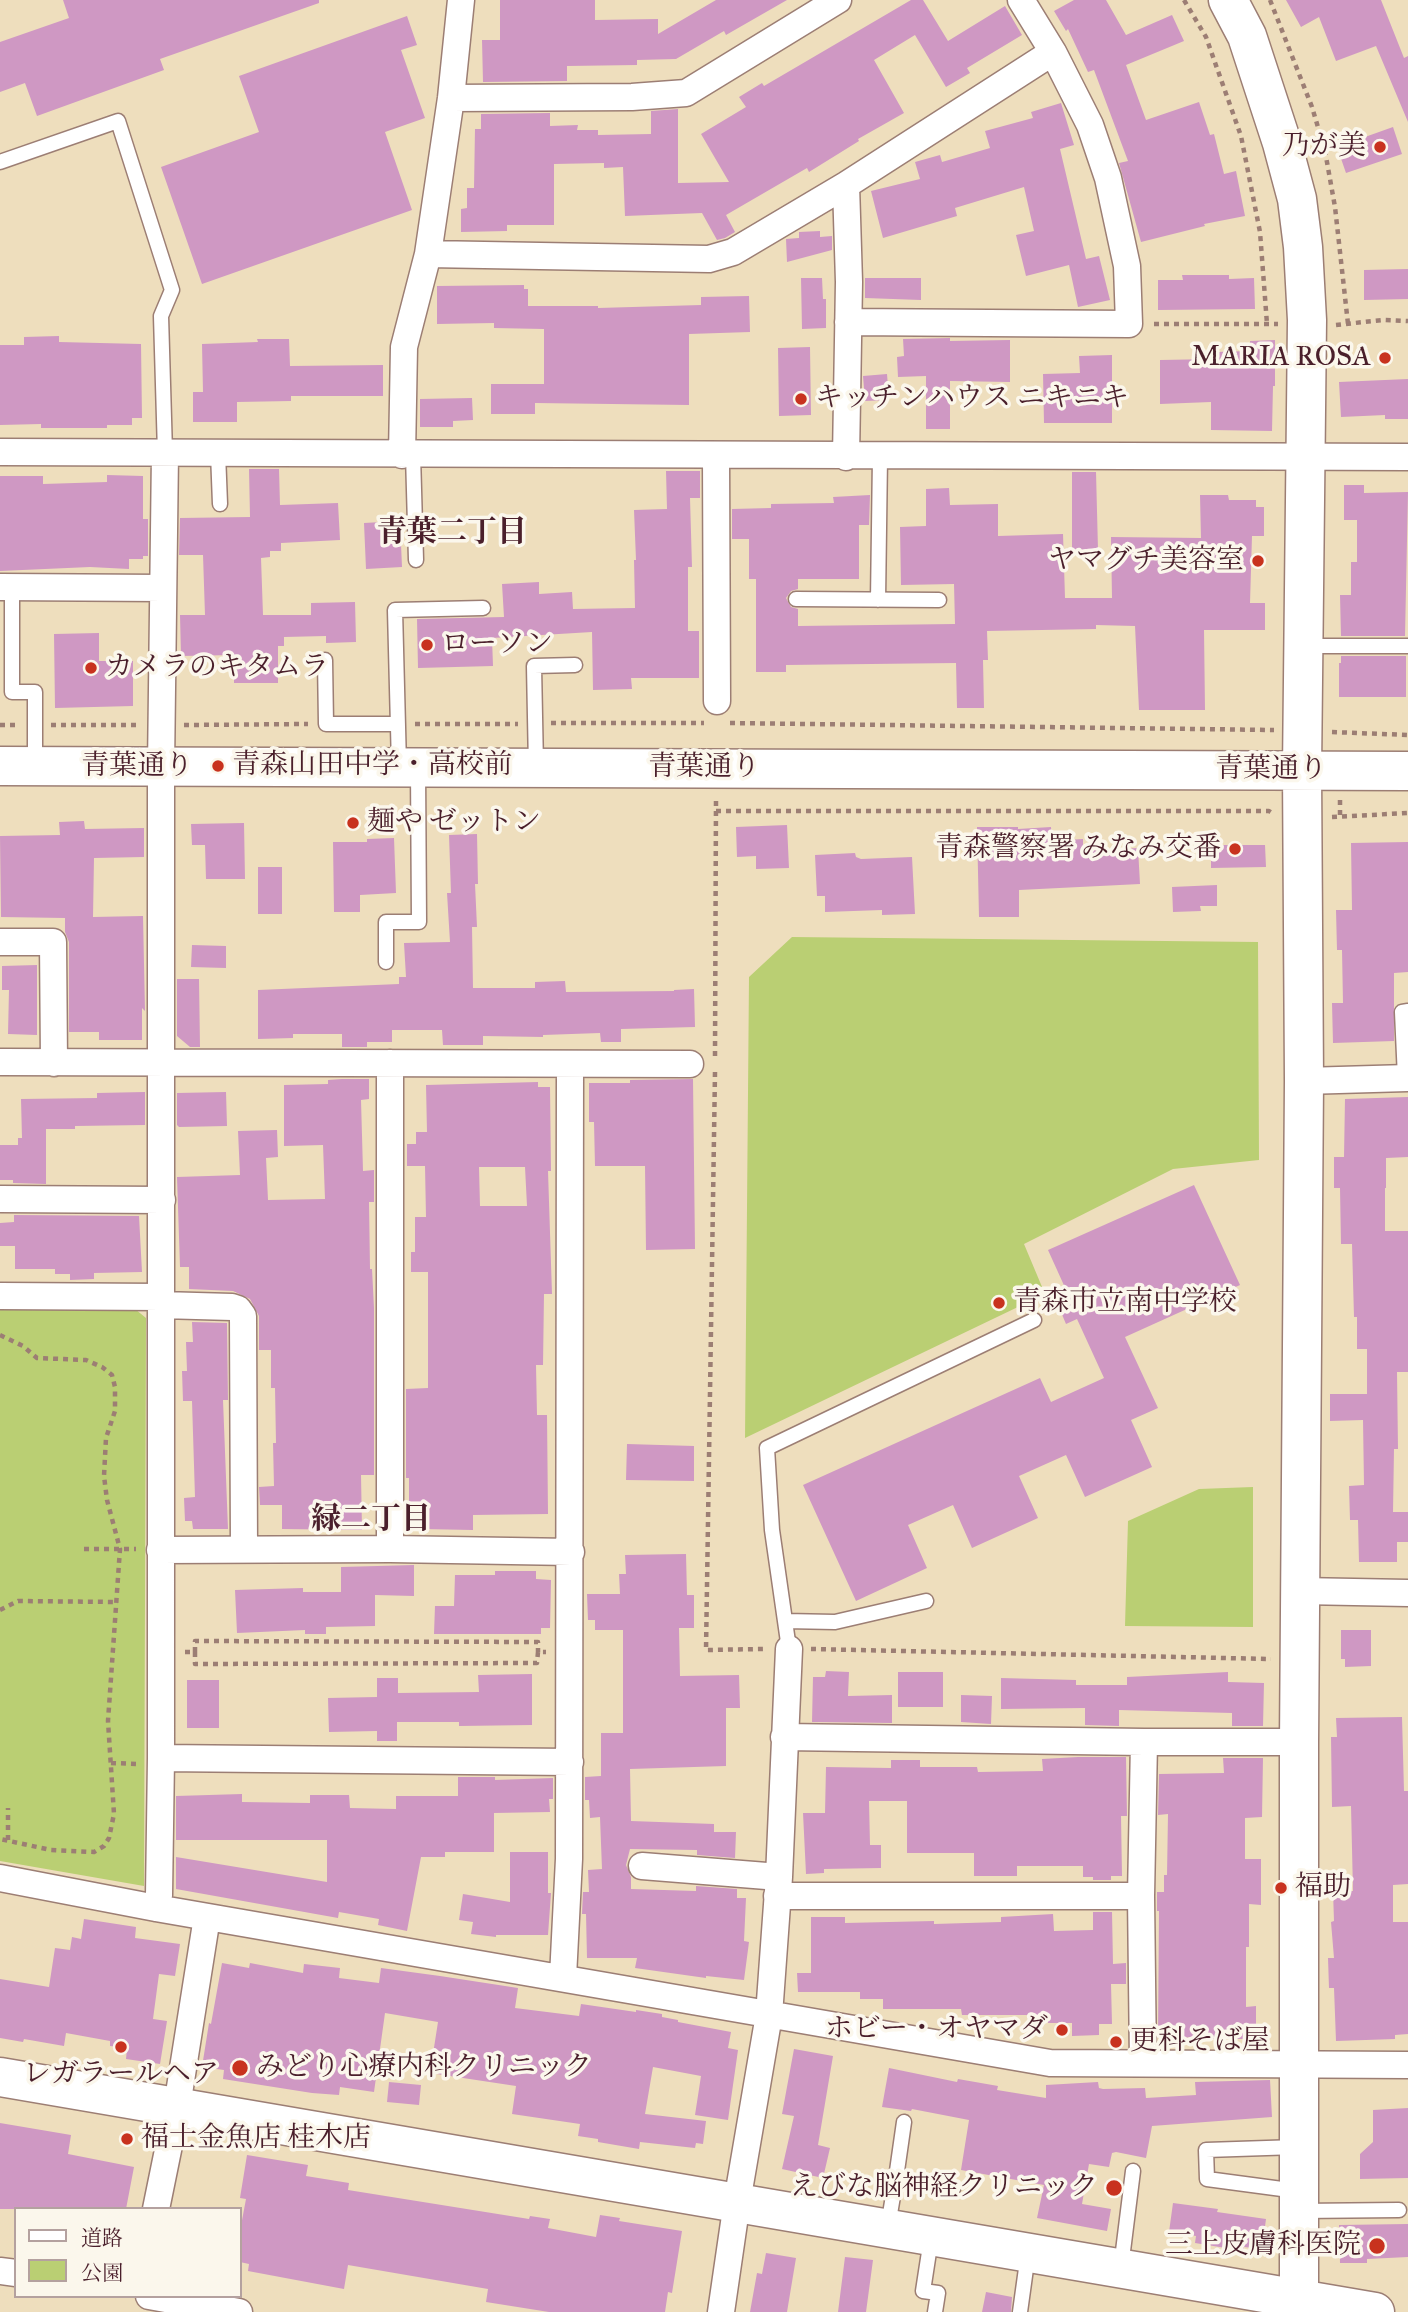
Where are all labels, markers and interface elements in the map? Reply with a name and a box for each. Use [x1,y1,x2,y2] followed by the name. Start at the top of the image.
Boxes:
[1282,130,1366,164] place label: 乃が美
[1372,139,1388,155] marker: 乃が美
[1191,341,1371,375] place label: MARIA ROSA
[1377,350,1393,366] marker: MARIA ROSA
[815,382,1129,416] place label: キッチンハウス ニキニキ
[793,391,809,407] marker: キッチンハウス ニキニキ
[377,516,527,552] district label: 青葉二丁目
[1048,544,1244,578] place label: ヤマグチ美容室
[1250,553,1266,569] marker: ヤマグチ美容室
[441,628,553,662] place label: ローソン
[419,637,435,653] marker: ローソン
[105,651,329,685] place label: カメラのキタムラ
[83,660,99,676] marker: カメラのキタムラ
[232,749,512,783] place label: 青森山田中学・高校前
[81,750,193,784] street label: 青葉通り
[648,751,760,785] street label: 青葉通り
[1215,753,1327,787] street label: 青葉通り
[210,758,226,774] marker: 青森山田中学・高校前
[367,806,541,840] place label: 麺や ゼットン
[345,815,361,831] marker: 麺や ゼットン
[935,832,1221,866] place label: 青森警察署 みなみ交番
[1227,841,1243,857] marker: 青森警察署 みなみ交番
[1013,1286,1237,1320] place label: 青森市立南中学校
[991,1295,1007,1311] marker: 青森市立南中学校
[311,1503,431,1539] district label: 緑二丁目
[1295,1871,1351,1905] place label: 福助
[1273,1880,1289,1896] marker: 福助
[825,2013,1048,2047] place label: ホビー・オヤマダ
[1054,2022,1070,2038] marker: ホビー・オヤマダ
[1130,2025,1270,2059] place label: 更科そば屋
[1108,2034,1124,2050] marker: 更科そば屋
[113,2039,129,2055] marker: レガラールヘア
[256,2051,592,2085] place label: みどり心療内科クリニック
[23,2058,219,2092] place label: レガラールヘア
[230,2058,250,2078] marker: みどり心療内科クリニック
[141,2122,371,2156] place label: 福士金魚店 桂木店
[119,2131,135,2147] marker: 福士金魚店 桂木店
[790,2171,1098,2205] place label: えびな脳神経クリニック
[1104,2178,1124,2198] marker: えびな脳神経クリニック
[14,2207,242,2298] legend
[81,2225,123,2251] text: 道路
[1165,2229,1361,2263] place label: 三上皮膚科医院
[1367,2236,1387,2256] marker: 三上皮膚科医院
[81,2260,123,2286] text: 公園

